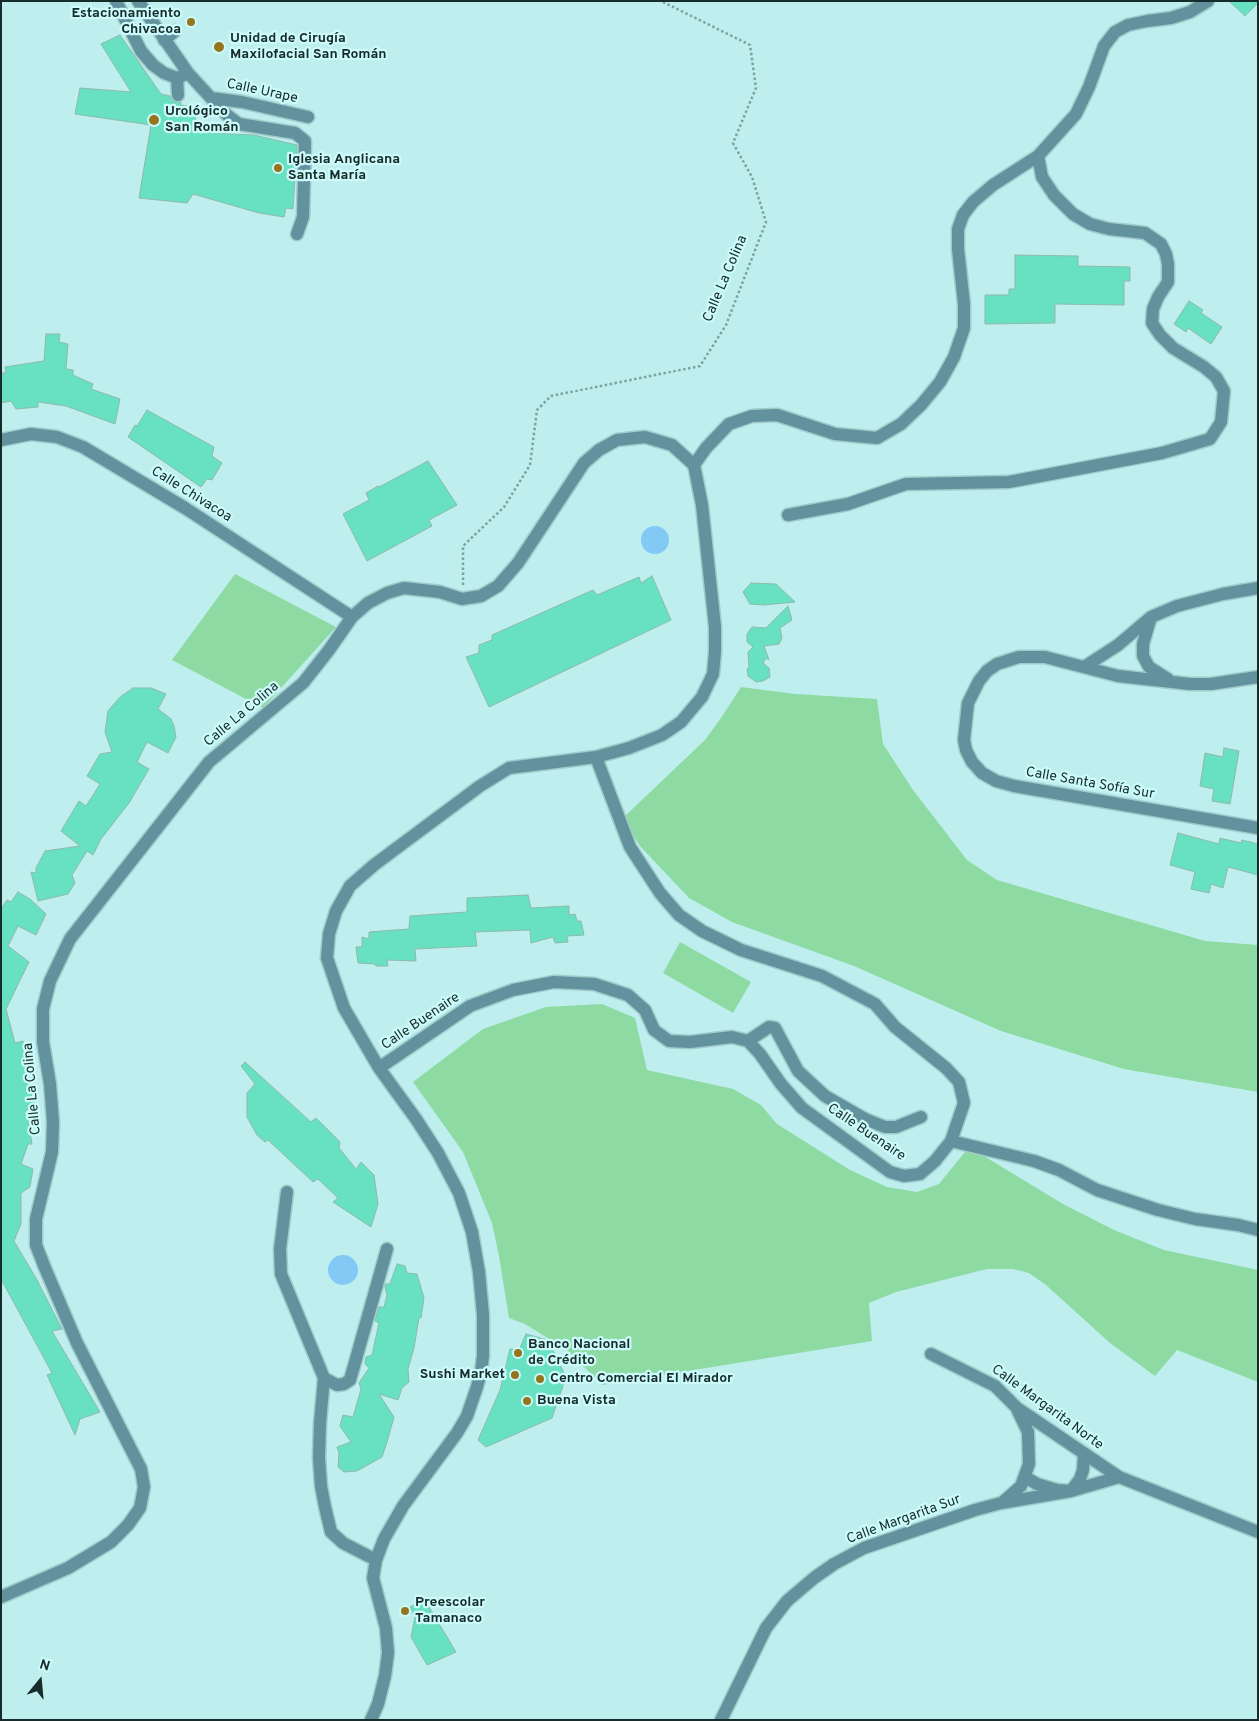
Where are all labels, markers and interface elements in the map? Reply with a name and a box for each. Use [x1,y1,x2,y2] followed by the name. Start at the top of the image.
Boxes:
[72,6,181,38] place label: Estacionamiento Chivacoa
[185,16,197,28] marker: Estacionamiento Chivacoa
[230,31,387,64] place label: Unidad de Cirugía Maxilofacial San Román
[212,40,226,54] marker: Unidad de Cirugía Maxilofacial San Román
[225,76,299,108] street label: Calle Urape
[165,104,239,136] place label: Urológico San Román
[147,113,161,127] marker: Urológico San Román
[288,152,400,184] place label: Iglesia Anglicana Santa María
[272,162,284,174] marker: Iglesia Anglicana Santa María
[700,233,752,325] street label: Calle La Colina
[148,463,234,527] street label: Calle Chivacoa
[201,679,283,751] street label: Calle La Colina
[1024,764,1156,804] street label: Calle Santa Sofía Sur
[379,990,463,1054] street label: Calle Buenaire
[21,1042,45,1136] street label: Calle La Colina
[824,1101,908,1165] street label: Calle Buenaire
[528,1337,630,1370] place label: Banco Nacional de Crédito
[512,1347,524,1359] marker: Banco Nacional de Crédito
[988,1362,1106,1454] street label: Calle Margarita Norte
[420,1367,505,1383] place label: Sushi Market
[509,1369,521,1381] marker: Sushi Market
[550,1371,733,1387] place label: Centro Comercial El Mirador
[534,1373,546,1385] marker: Centro Comercial El Mirador
[537,1393,616,1409] place label: Buena Vista
[521,1395,533,1407] marker: Buena Vista
[845,1492,963,1548] street label: Calle Margarita Sur
[415,1595,485,1628] place label: Preescolar Tamanaco
[399,1605,411,1617] marker: Preescolar Tamanaco
[15,1656,65,1706] north arrow
[37,1657,52,1676] text: N

